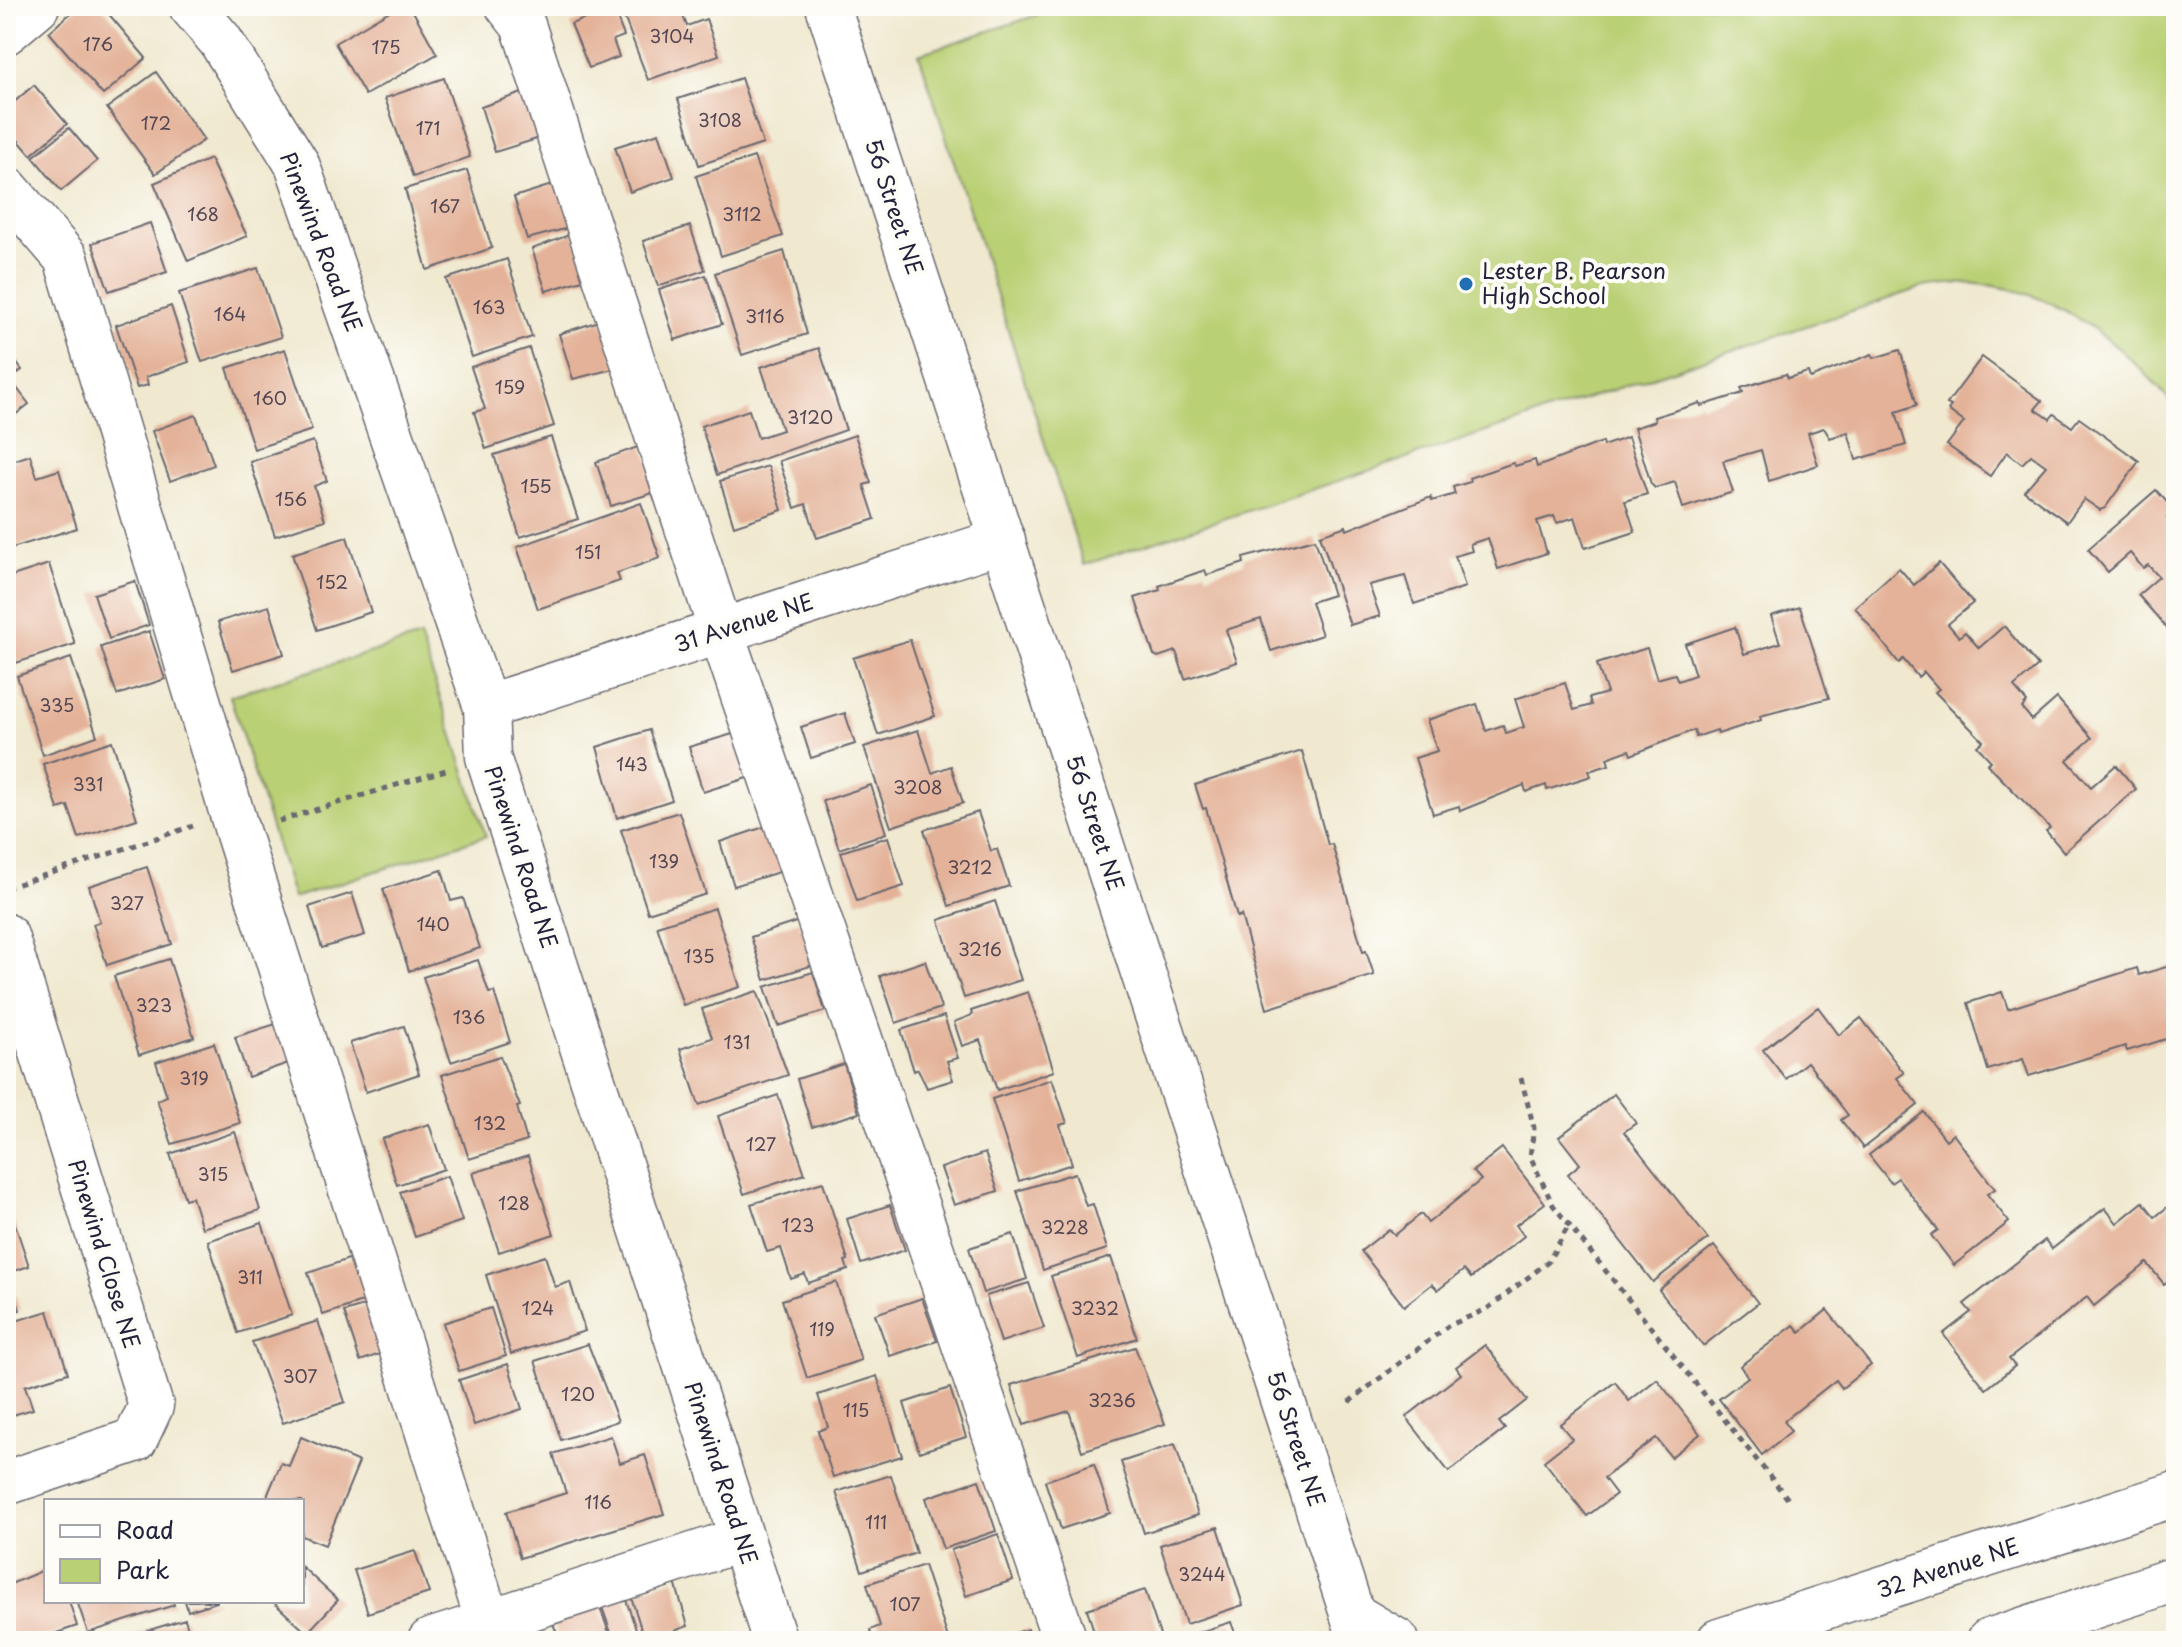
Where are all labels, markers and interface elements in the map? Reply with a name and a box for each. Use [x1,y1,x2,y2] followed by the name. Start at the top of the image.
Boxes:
[650,22,694,49] house number: 3104
[83,30,113,57] house number: 176
[371,33,401,60] house number: 175
[698,106,742,133] house number: 3108
[141,109,171,136] house number: 172
[416,114,440,141] house number: 171
[858,134,933,279] street label: 56 Street NE
[273,147,372,336] street label: Pinewind Road NE
[430,192,460,219] house number: 167
[187,200,219,227] house number: 168
[722,200,762,227] house number: 3112
[1482,253,1666,311] place label: Lester B. Pearson High School
[1457,275,1475,293] marker: Lester B. Pearson High School
[473,293,505,320] house number: 163
[214,300,246,327] house number: 164
[745,302,785,329] house number: 3116
[495,373,525,400] house number: 159
[253,384,287,411] house number: 160
[787,403,833,430] house number: 3120
[520,472,552,499] house number: 155
[275,485,307,512] house number: 156
[575,538,601,565] house number: 151
[316,568,348,595] house number: 152
[670,584,817,660] street label: 31 Avenue NE
[40,691,74,718] house number: 335
[616,750,648,777] house number: 143
[1059,750,1134,895] street label: 56 Street NE
[477,761,568,952] street label: Pinewind Road NE
[73,770,103,797] house number: 331
[893,773,943,800] house number: 3208
[649,847,679,874] house number: 139
[948,853,992,880] house number: 3212
[110,889,144,916] house number: 327
[416,910,450,937] house number: 140
[958,935,1002,962] house number: 3216
[683,942,715,969] house number: 135
[136,991,172,1018] house number: 323
[453,1003,485,1030] house number: 136
[724,1028,750,1055] house number: 131
[179,1064,209,1091] house number: 319
[474,1109,506,1136] house number: 132
[746,1130,776,1157] house number: 127
[61,1155,150,1352] street label: Pinewind Close NE
[198,1160,228,1187] house number: 315
[498,1189,530,1216] house number: 128
[782,1211,814,1238] house number: 123
[1041,1213,1089,1240] house number: 3228
[237,1263,263,1290] house number: 311
[522,1294,554,1321] house number: 124
[1071,1294,1119,1321] house number: 3232
[809,1315,835,1342] house number: 119
[283,1362,317,1389] house number: 307
[1260,1366,1335,1511] street label: 56 Street NE
[677,1377,768,1568] street label: Pinewind Road NE
[561,1380,595,1407] house number: 120
[1088,1386,1136,1413] house number: 3236
[843,1396,869,1423] house number: 115
[584,1488,612,1515] house number: 116
[44,1499,304,1603] legend
[865,1508,887,1535] house number: 111
[116,1511,174,1547] text: Road
[1872,1528,2023,1605] street label: 32 Avenue NE
[116,1551,170,1587] text: Park
[1178,1560,1226,1587] house number: 3244
[890,1590,920,1617] house number: 107

